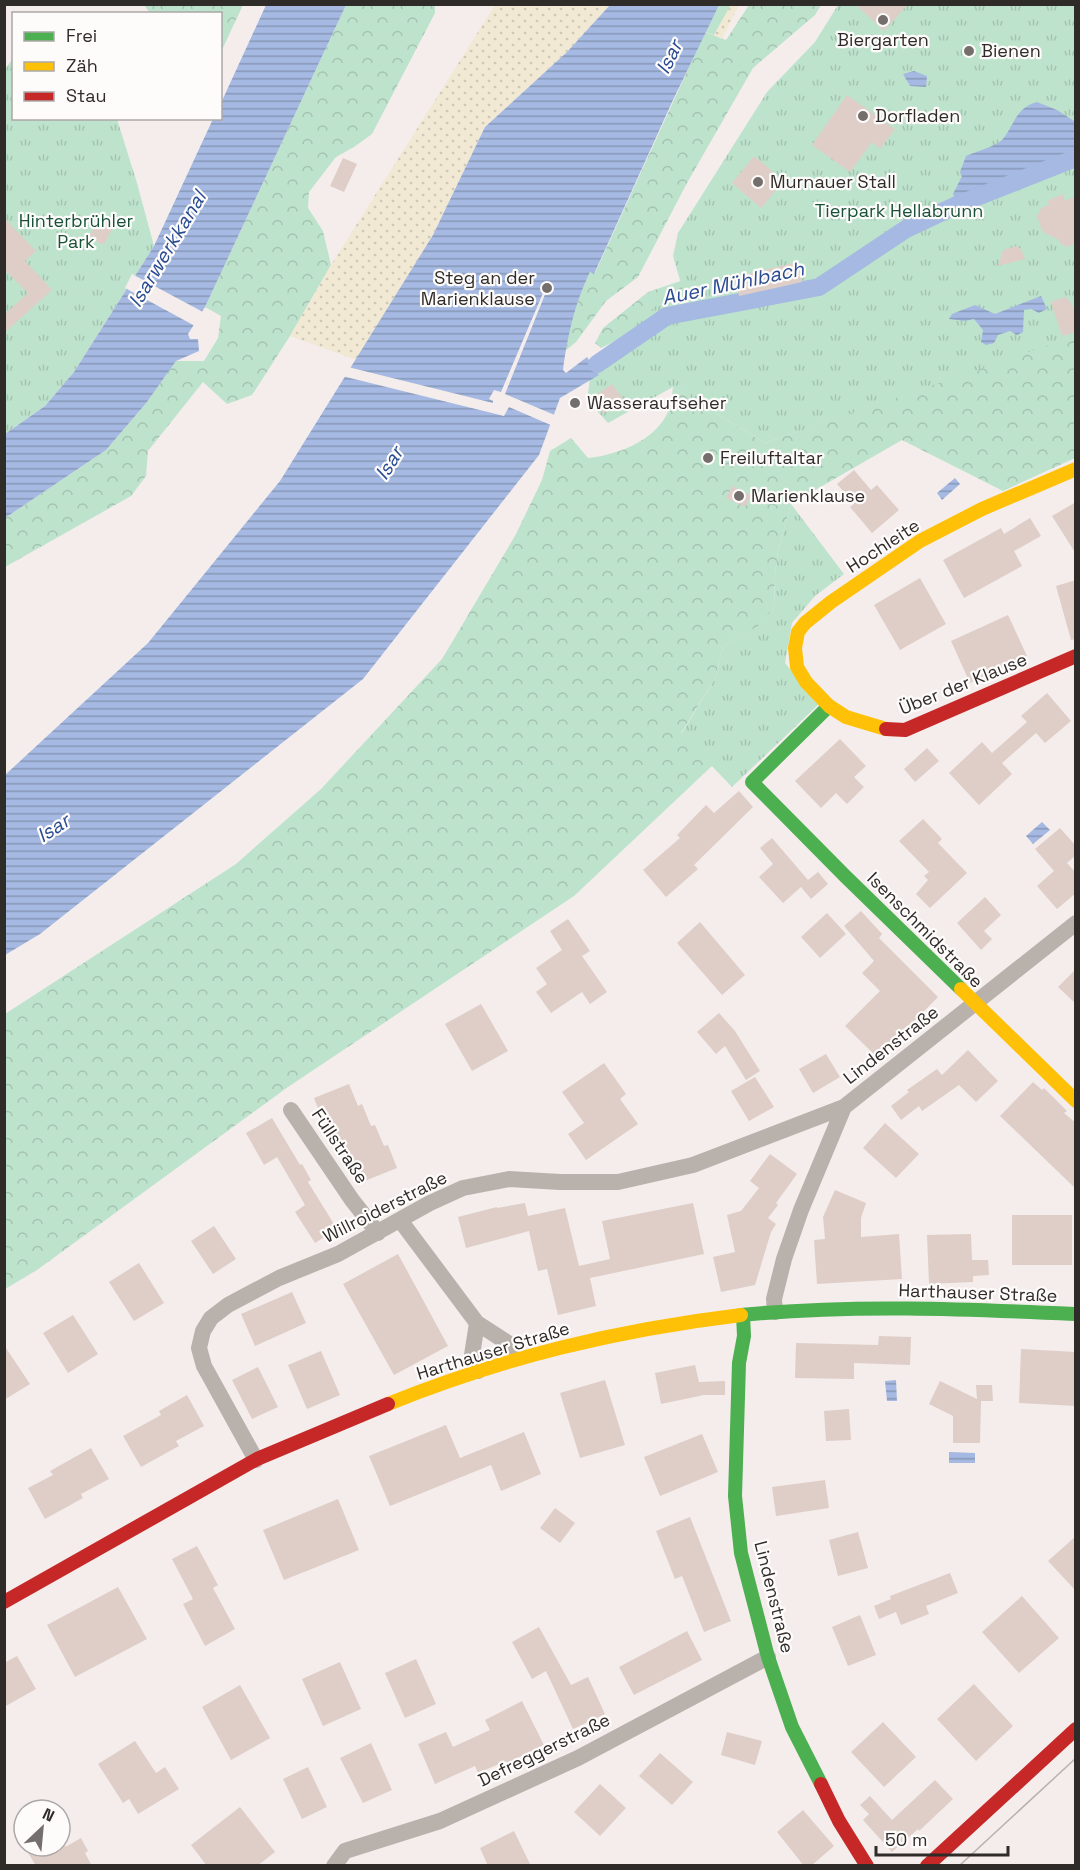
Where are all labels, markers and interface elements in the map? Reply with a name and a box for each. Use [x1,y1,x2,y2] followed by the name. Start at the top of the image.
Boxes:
[12,12,222,120] legend
[876,13,890,27] marker: Biergarten
[66,24,97,47] text: Frei
[837,28,929,51] place label: Biergarten
[650,34,689,78] water label: Isar
[981,39,1041,62] place label: Bienen
[962,44,976,58] marker: Bienen
[66,54,98,77] text: Zäh
[66,84,106,107] text: Stau
[875,104,960,127] place label: Dorfladen
[856,109,870,123] marker: Dorfladen
[770,170,896,193] place label: Murnauer Stall
[751,175,765,189] marker: Murnauer Stall
[122,184,213,312] water label: Isarwerkkanal
[815,199,983,222] park label: Tierpark Hellabrunn
[19,209,134,253] park label: Hinterbrühler Park
[660,255,807,311] water label: Auer Mühlbach
[421,266,535,310] place label: Steg an der Marienklause
[540,281,554,295] marker: Steg an der Marienklause
[587,391,727,414] place label: Wasseraufseher
[568,396,582,410] marker: Wasseraufseher
[369,439,410,484] water label: Isar
[720,446,823,469] place label: Freiluftaltar
[701,451,715,465] marker: Freiluftaltar
[751,484,865,507] place label: Marienklause
[732,489,746,503] marker: Marienklause
[842,513,924,578] street label: Hochleite
[895,647,1030,720] street label: Über der Klause
[31,806,77,848] water label: Isar
[863,867,988,992] street label: Isenschmidstraße
[838,1000,943,1089] street label: Lindenstraße
[307,1104,374,1188] street label: Füllstraße
[319,1165,451,1248] street label: Willroiderstraße
[898,1278,1058,1307] street label: Harthauser Straße
[413,1316,572,1385] street label: Harthauser Straße
[749,1538,800,1655] street label: Lindenstraße
[474,1708,614,1791] street label: Defreggerstraße
[12,1798,72,1858] north arrow
[39,1803,58,1827] text: N
[876,1819,1008,1857] scale bar
[885,1828,927,1851] text: 50 m

